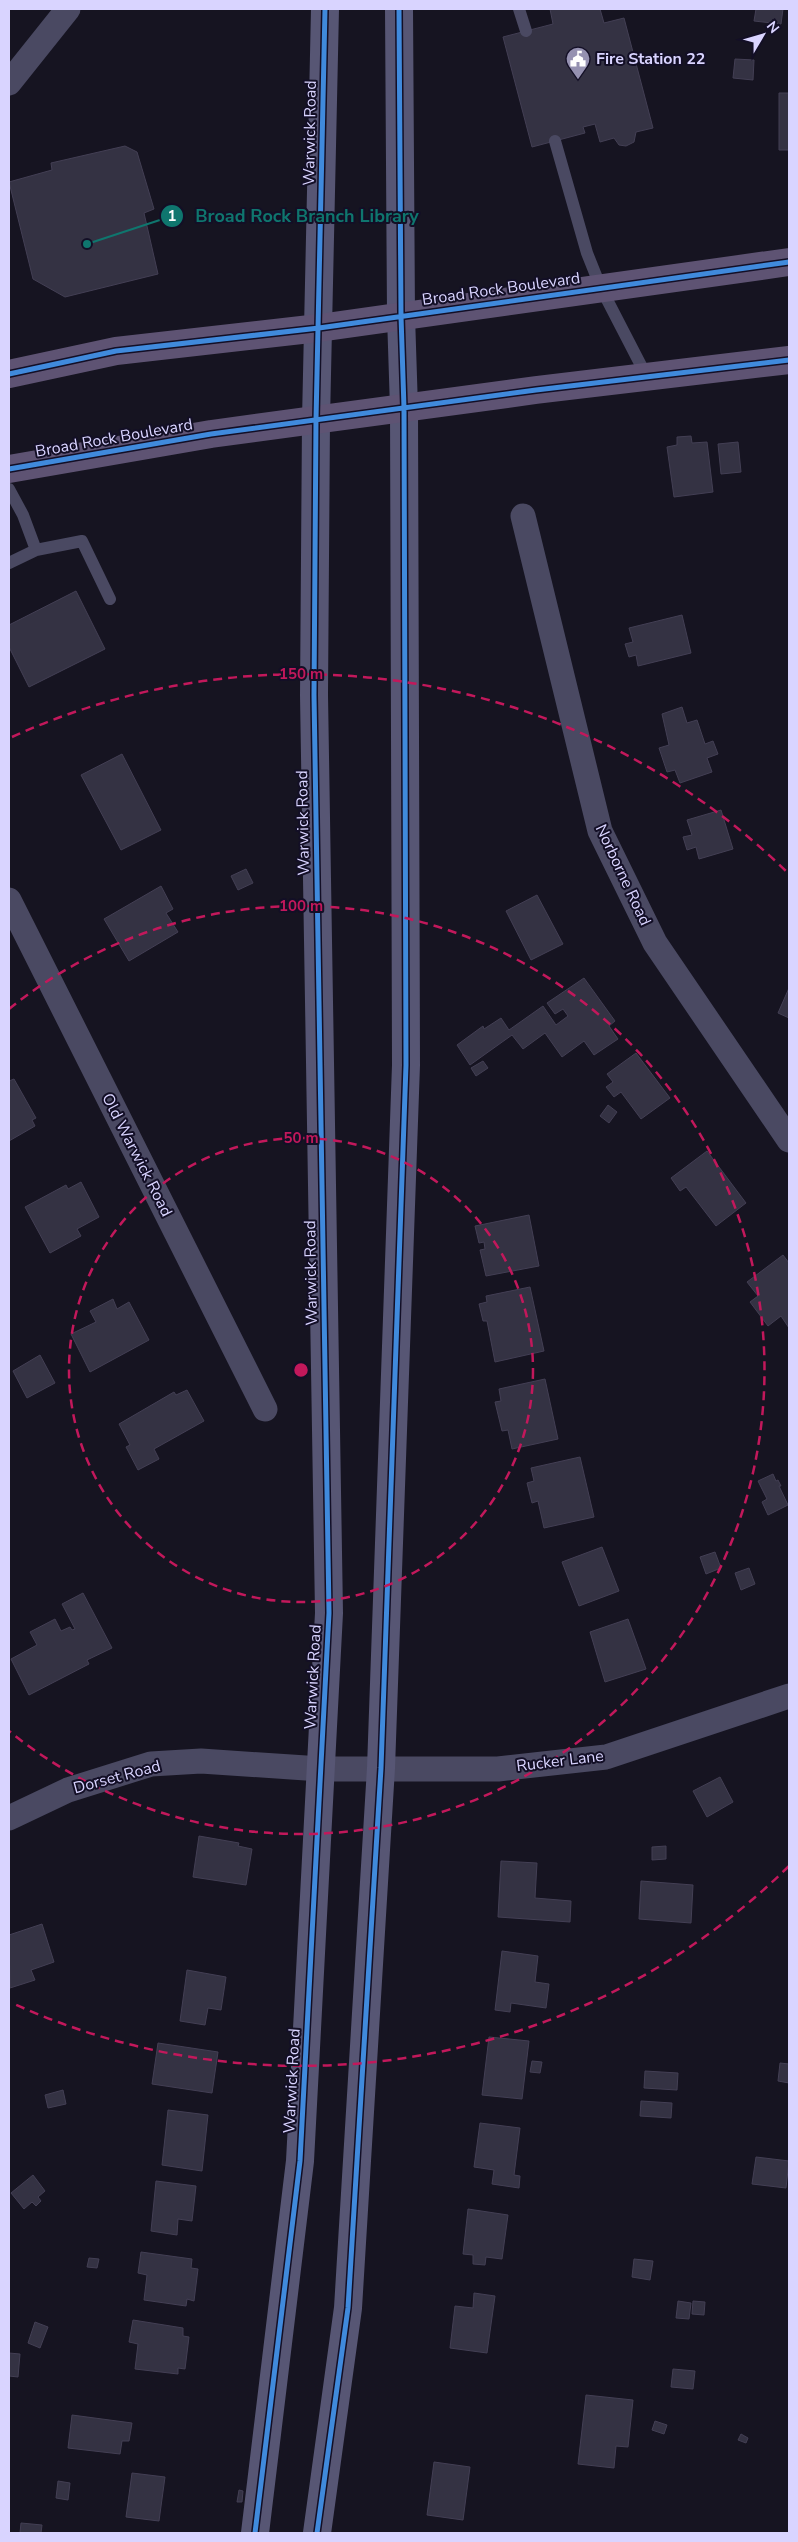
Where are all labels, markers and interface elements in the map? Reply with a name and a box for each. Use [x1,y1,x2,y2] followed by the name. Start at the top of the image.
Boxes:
[738,10,788,60] north arrow
[762,17,784,37] text: N
[565,46,591,80] public building icon: Fire Station 22
[596,48,705,70] place label: Fire Station 22
[298,80,322,186] street label: Warwick Road
[160,200,428,233] callout: Broad Rock Branch Library
[195,204,419,228] text: Broad Rock Branch Library
[167,206,177,226] text: 1
[421,267,581,311] street label: Broad Rock Boulevard
[34,413,194,463] street label: Broad Rock Boulevard
[279,664,323,684] text: 150 m
[291,770,315,876] street label: Warwick Road
[590,821,656,929] street label: Norborne Road
[279,896,323,916] text: 100 m
[96,1090,178,1220] street label: Old Warwick Road
[283,1128,319,1148] text: 50 m
[299,1220,323,1326] street label: Warwick Road
[292,1361,310,1379] centre of rings
[299,1624,327,1730] street label: Warwick Road
[515,1745,605,1777] street label: Rucker Lane
[71,1755,163,1799] street label: Dorset Road
[278,2028,306,2134] street label: Warwick Road

